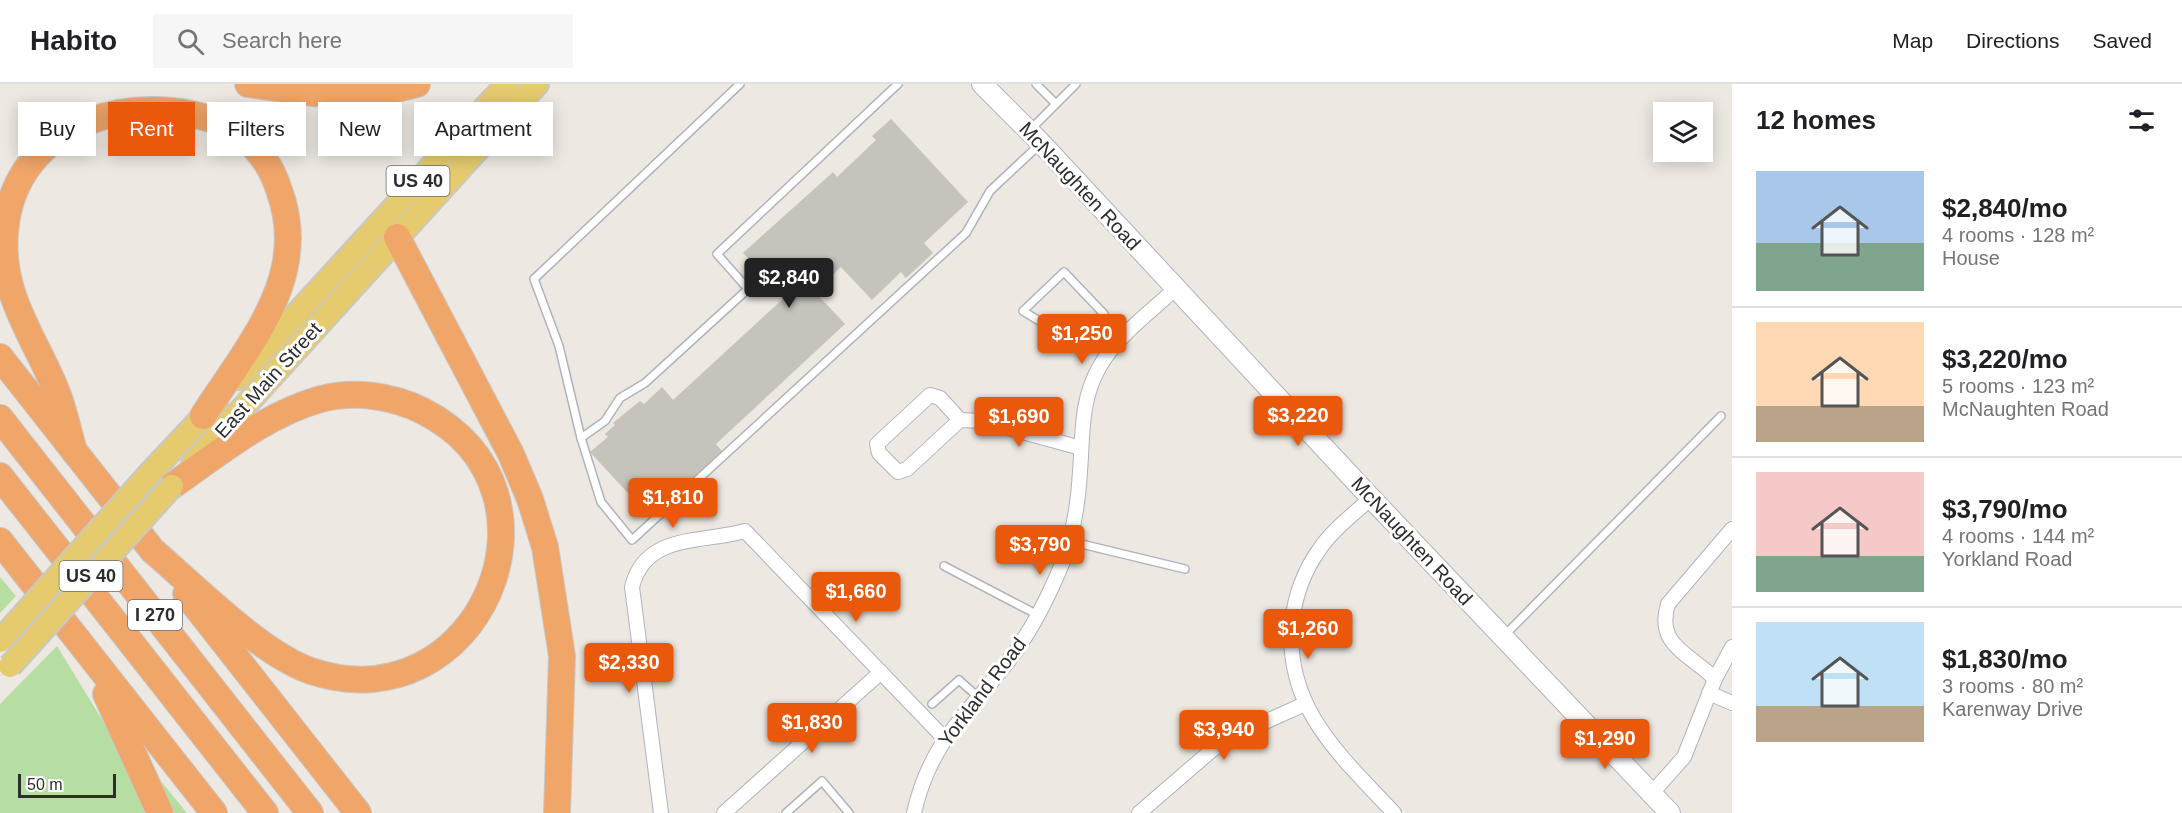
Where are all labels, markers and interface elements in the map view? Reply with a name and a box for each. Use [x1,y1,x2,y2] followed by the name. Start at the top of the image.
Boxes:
[153,14,573,68] search box
[30,25,117,56] text: Habito
[174,25,207,58] icon: search
[222,28,342,53] text: Search here
[1892,29,1933,52] text: Map
[1966,29,2059,52] text: Directions
[2092,29,2152,52] text: Saved
[18,102,96,156] chip: Buy
[108,102,195,156] chip: Rent
[207,102,306,156] chip: Filters
[318,102,402,156] chip: New
[414,102,553,156] chip: Apartment
[1653,102,1713,162] map controls
[1653,102,1713,162] button: layers
[2125,104,2158,137] icon: filters
[1756,105,1876,135] text: 12 homes
[1015,118,1145,254] street label: McNaughten Road
[386,166,450,196] road number: US 40
[1942,193,2068,223] text: $2,840/mo
[1804,195,1876,267] icon: home
[1942,224,2094,246] text: 4 rooms · 128 m²
[1942,247,2000,269] text: House
[740,258,838,309] pin: $2,840
[758,266,820,288] text: $2,840
[1033,314,1131,365] pin: $1,250
[210,317,326,442] street label: East Main Street
[1051,322,1113,344] text: $1,250
[1942,344,2068,374] text: $3,220/mo
[1804,346,1876,418] icon: home
[1942,375,2094,397] text: 5 rooms · 123 m²
[1249,396,1347,447] pin: $3,220
[970,397,1068,448] pin: $1,690
[1942,398,2109,420] text: McNaughten Road
[1267,404,1329,426] text: $3,220
[988,405,1050,427] text: $1,690
[1347,473,1477,609] street label: McNaughten Road
[624,478,722,529] pin: $1,810
[642,486,704,508] text: $1,810
[1942,494,2068,524] text: $3,790/mo
[1804,496,1876,568] icon: home
[991,525,1089,576] pin: $3,790
[1942,525,2094,547] text: 4 rooms · 144 m²
[1009,533,1071,555] text: $3,790
[1942,548,2072,570] text: Yorkland Road
[60,561,122,591] road number: US 40
[807,572,905,623] pin: $1,660
[825,580,887,602] text: $1,660
[128,600,182,630] road number: I 270
[1259,609,1357,660] pin: $1,260
[1277,617,1339,639] text: $1,260
[934,633,1030,751] street label: Yorkland Road
[580,643,678,694] pin: $2,330
[1942,644,2068,674] text: $1,830/mo
[1804,646,1876,718] icon: home
[598,651,660,673] text: $2,330
[1942,675,2083,697] text: 3 rooms · 80 m²
[1942,698,2083,720] text: Karenway Drive
[763,703,861,754] pin: $1,830
[1175,710,1273,761] pin: $3,940
[781,711,843,733] text: $1,830
[1193,718,1255,740] text: $3,940
[1556,719,1654,770] pin: $1,290
[1574,727,1636,749] text: $1,290
[18,771,116,798] scale bar
[27,776,63,793] text: 50 m

